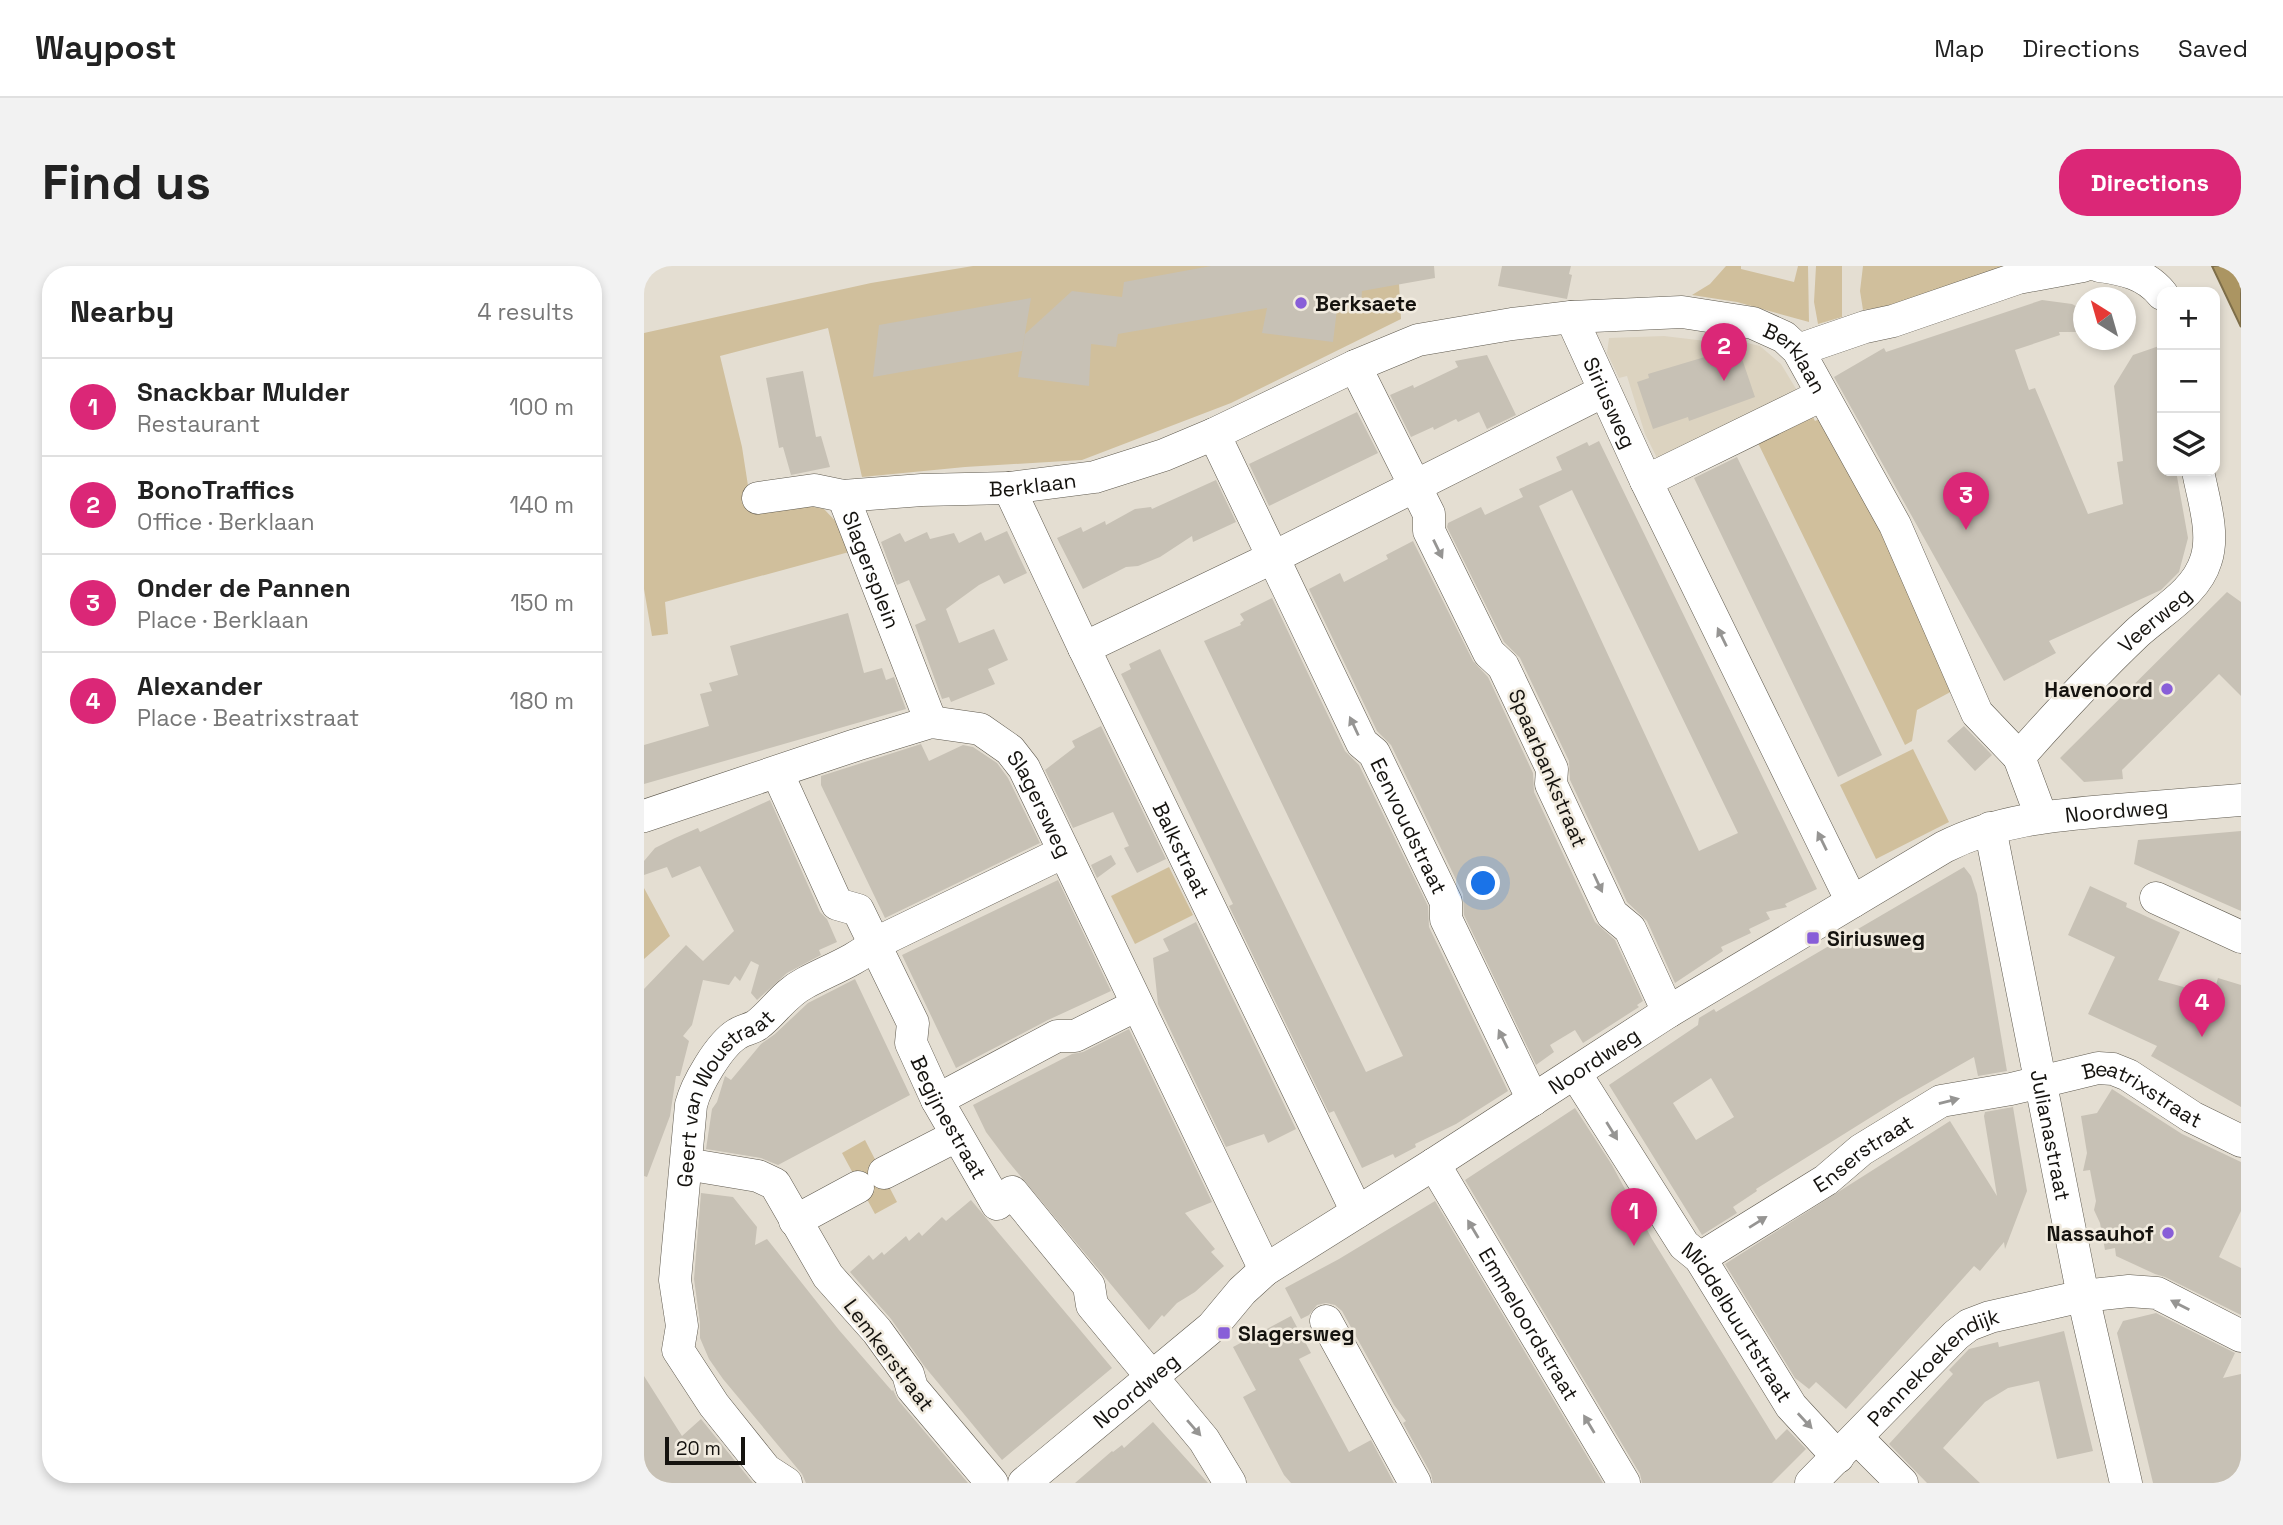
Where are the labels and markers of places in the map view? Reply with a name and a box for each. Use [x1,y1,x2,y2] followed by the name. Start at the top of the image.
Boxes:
[1315,290,1417,317] place label: Berksaete
[1293,295,1309,311] marker: Berksaete
[1701,323,1747,381] pin: 2
[1943,472,1989,530] pin: 3
[2044,676,2153,703] place label: Havenoord
[2159,681,2175,697] marker: Havenoord
[1827,925,1925,952] place label: Siriusweg
[1805,930,1821,946] marker: Siriusweg
[2179,979,2225,1037] pin: 4
[1611,1188,1657,1246] pin: 1
[2047,1220,2154,1247] place label: Nassauhof
[2160,1225,2176,1241] marker: Nassauhof
[1238,1320,1355,1347] place label: Slagersweg
[1216,1325,1232,1341] marker: Slagersweg

